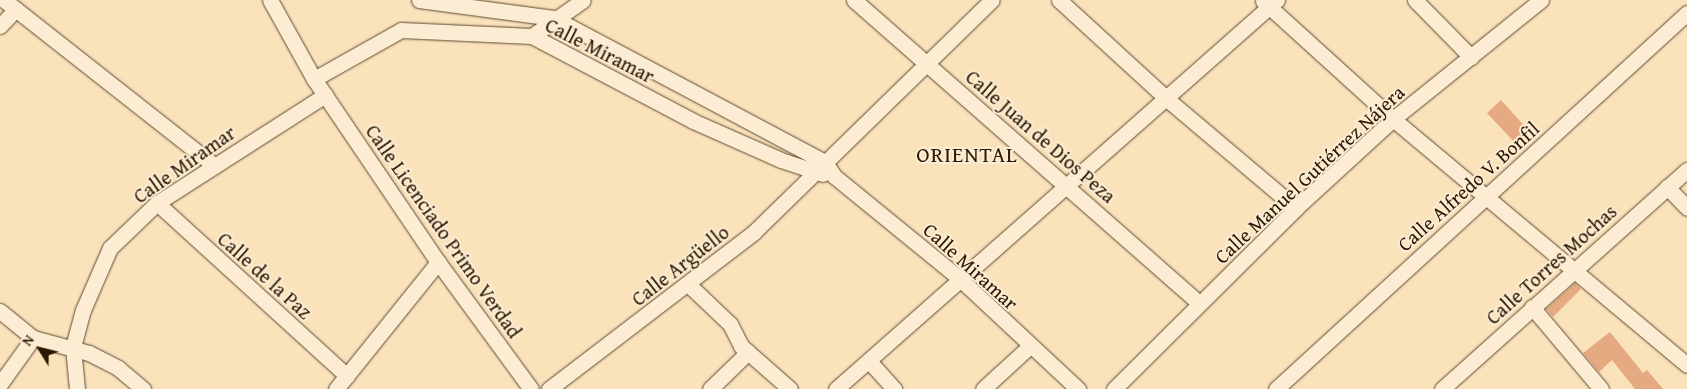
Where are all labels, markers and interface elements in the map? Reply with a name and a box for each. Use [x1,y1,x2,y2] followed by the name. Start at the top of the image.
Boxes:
[542,12,658,88] street label: Calle Miramar
[961,64,1121,208] street label: Calle Juan de Dios Peza
[1209,80,1409,268] street label: Calle Manuel Gutiérrez Nájera
[1392,116,1544,256] street label: Calle Alfredo V. Bonfil
[128,120,240,208] street label: Calle Miramar
[361,120,527,342] street label: Calle Licenciado Primo Verdad
[915,142,1019,168] district label: ORIENTAL
[1481,199,1621,329] street label: Calle Torres Mochas
[919,217,1023,315] street label: Calle Miramar
[626,219,734,311] street label: Calle Argüello
[213,227,317,323] street label: Calle de la Paz
[15,324,65,374] north arrow
[17,331,39,350] text: N

